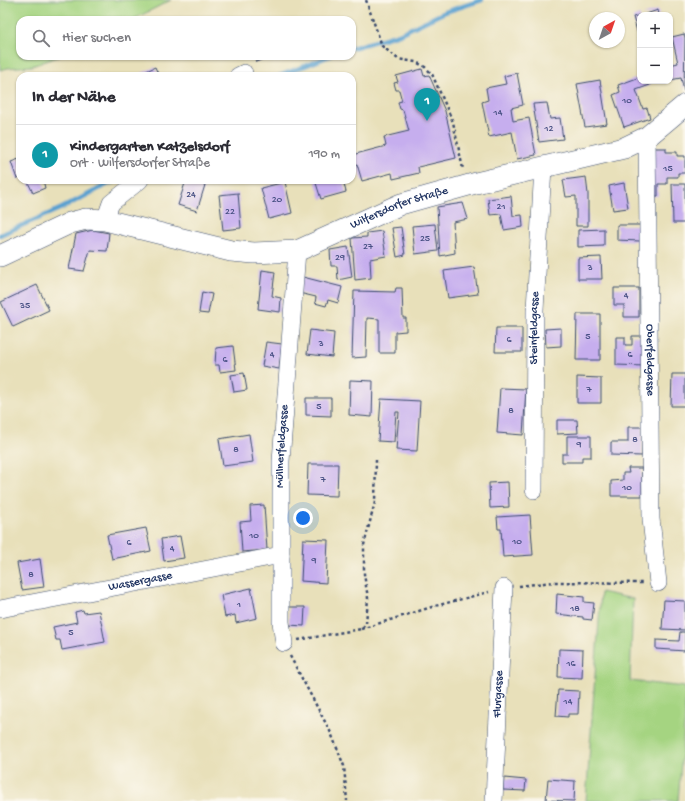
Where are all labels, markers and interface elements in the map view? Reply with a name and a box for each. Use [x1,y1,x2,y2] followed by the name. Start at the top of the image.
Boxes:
[589,12,625,48] north arrow
[637,12,673,84] map controls
[637,12,673,48] button: +
[16,16,356,60] search box
[30,27,52,49] icon: search
[62,29,131,47] text: Hier suchen
[637,48,673,84] button: −
[32,88,115,108] text: In der Nähe
[414,88,440,121] pin: 1
[621,95,632,107] house number: 10
[493,107,503,119] house number: 14
[544,123,554,135] house number: 12
[70,138,230,156] text: Kindergarten Katzelsdorf
[42,147,48,162] text: 1
[309,147,340,162] text: 190 m
[70,156,210,171] text: Ort · Wilfersdorfer Straße
[662,163,673,175] house number: 15
[348,184,451,233] street label: Wilfersdorfer Straße
[186,189,196,201] house number: 24
[272,194,283,206] house number: 20
[497,201,505,213] house number: 21
[225,206,235,218] house number: 22
[420,233,430,245] house number: 25
[363,241,374,253] house number: 27
[335,252,345,264] house number: 29
[586,262,593,274] house number: 3
[528,290,543,365] street label: Steinfeldgasse
[624,290,629,302] house number: 4
[19,300,30,312] house number: 35
[642,324,657,397] street label: Oberfeldgasse
[585,331,591,343] house number: 5
[506,334,512,346] house number: 6
[317,338,324,350] house number: 3
[270,349,275,361] house number: 4
[627,349,633,361] house number: 6
[222,354,228,366] house number: 6
[585,384,592,396] house number: 7
[316,401,322,413] house number: 5
[274,403,292,488] street label: Müllnerfeldgasse
[508,405,514,417] house number: 8
[632,434,638,446] house number: 8
[575,439,582,451] house number: 9
[233,444,239,456] house number: 8
[319,474,326,486] house number: 7
[621,482,632,494] house number: 10
[293,508,313,528] your location
[248,530,259,542] house number: 10
[511,536,522,548] house number: 10
[126,537,132,549] house number: 6
[170,543,175,555] house number: 4
[310,555,317,567] house number: 9
[28,569,34,581] house number: 8
[107,569,174,595] street label: Wassergasse
[236,599,241,611] house number: 1
[569,603,580,615] house number: 18
[68,627,74,639] house number: 5
[565,658,576,670] house number: 16
[491,669,507,719] street label: Flurgasse
[563,696,573,708] house number: 14

